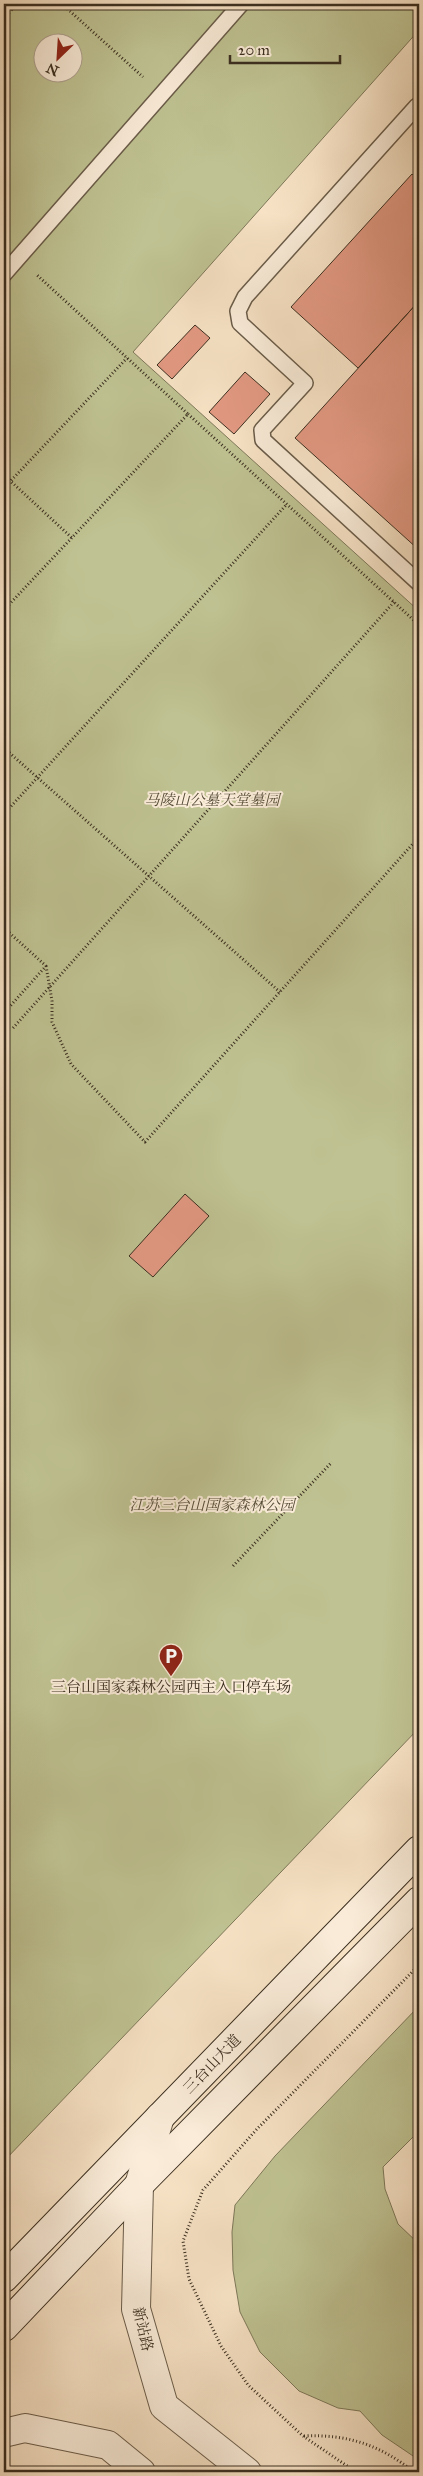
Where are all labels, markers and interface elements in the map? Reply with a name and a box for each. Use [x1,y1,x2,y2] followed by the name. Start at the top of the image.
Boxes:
[32,32,82,82] north arrow
[230,32,340,64] scale bar
[238,41,270,59] text: 20 m
[44,59,62,80] text: N
[144,791,281,809] park label: 马陵山公墓天堂墓园
[129,1496,296,1514] park label: 江苏三台山国家森林公园
[158,1643,184,1677] parking icon: 三台山国家森林公园西主入口停车场
[51,1678,291,1696] place label: 三台山国家森林公园西主入口停车场
[179,2031,245,2097] street label: 三台山大道
[129,2305,157,2353] street label: 新站路

